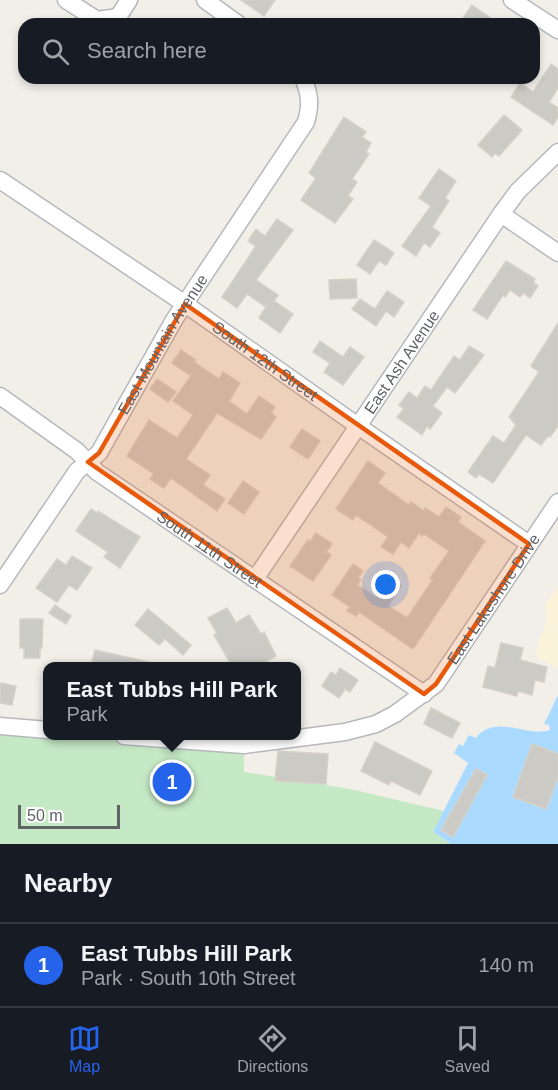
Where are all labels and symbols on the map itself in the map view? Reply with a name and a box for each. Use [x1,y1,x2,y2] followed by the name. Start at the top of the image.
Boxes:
[114,271,211,417] street label: East Mountain Avenue
[361,307,442,417] street label: East Ash Avenue
[209,318,322,404] street label: South 12th Street
[154,507,266,591] street label: South 11th Street
[443,530,543,667] street label: East Lakeshore Drive
[371,570,400,599] your location
[152,760,192,804] pin: 1
[18,802,120,830] scale bar

